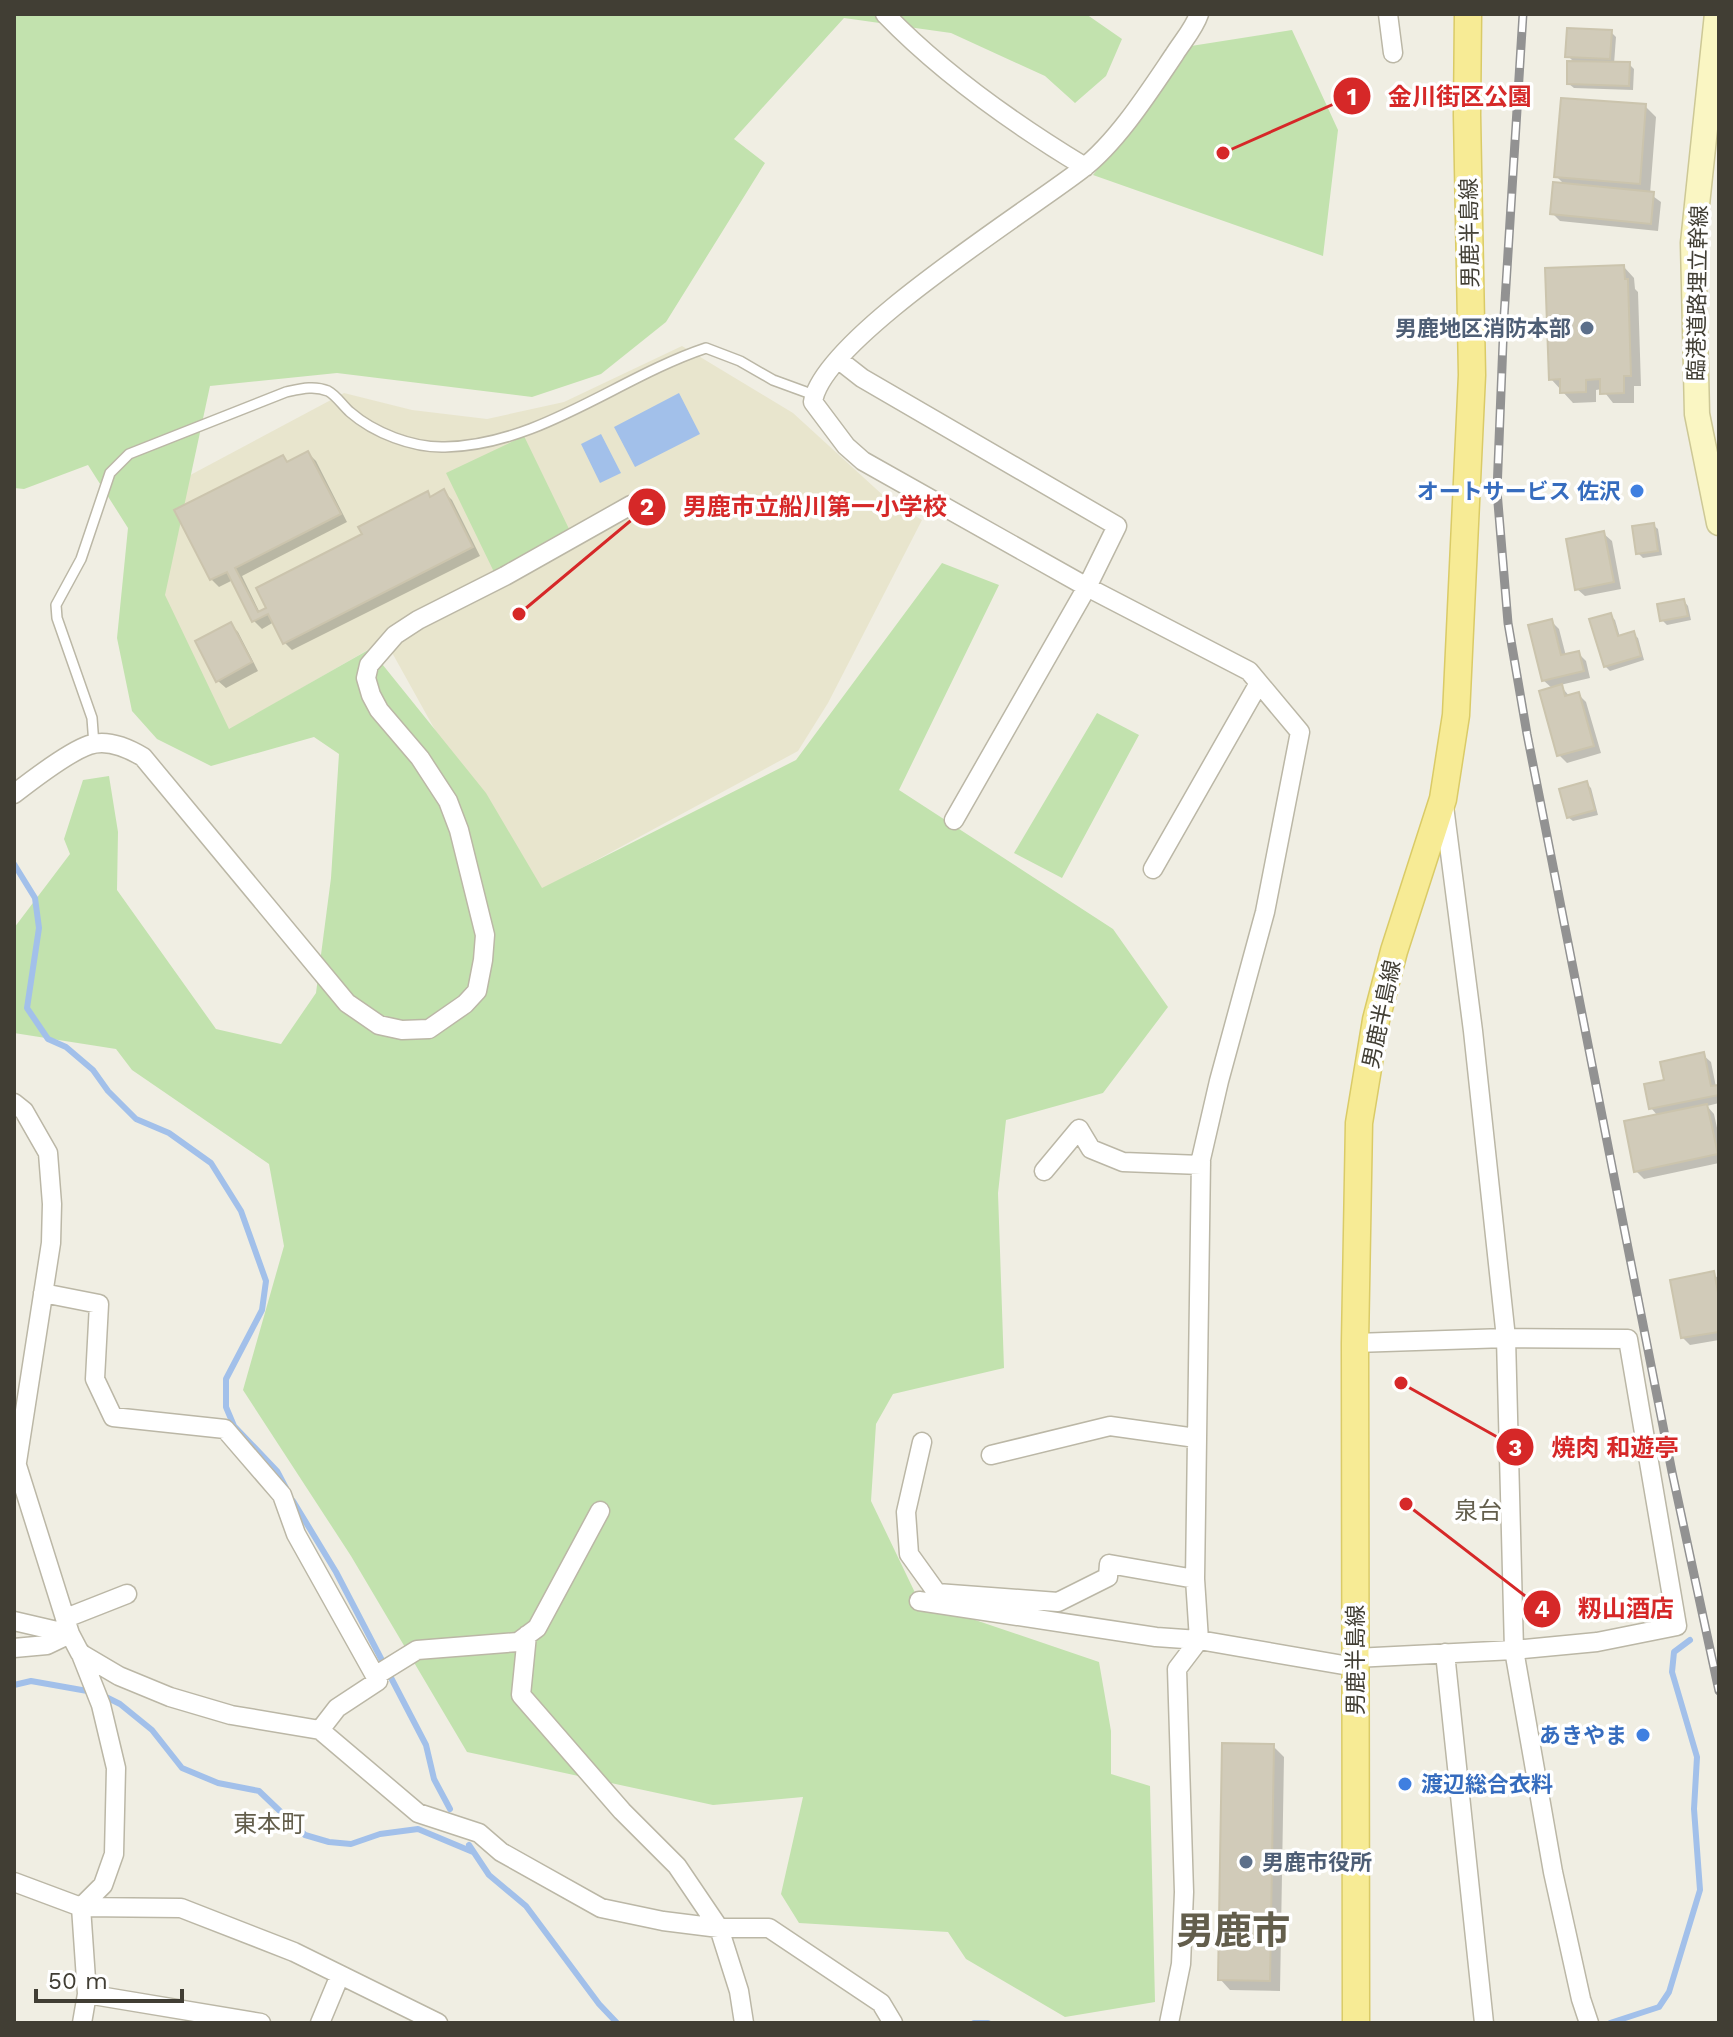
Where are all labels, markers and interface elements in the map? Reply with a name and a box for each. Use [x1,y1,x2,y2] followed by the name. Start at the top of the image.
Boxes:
[1332,72,1548,120] callout: 金川街区公園
[1347,83,1357,111] text: 1
[1388,83,1532,111] text: 金川街区公園
[1456,178,1483,288] street label: 男鹿半島線
[1683,205,1712,381] street label: 臨港道路埋立幹線
[1395,316,1571,341] place label: 男鹿地区消防本部
[1578,319,1596,337] marker: 男鹿地区消防本部
[1417,479,1621,504] place label: オートサービス 佐沢
[1628,482,1646,500] marker: オートサービス 佐沢
[627,483,963,531] callout: 男鹿市立船川第一小学校
[640,493,654,521] text: 2
[683,493,947,521] text: 男鹿市立船川第一小学校
[1358,958,1405,1071] street label: 男鹿半島線
[1495,1423,1694,1471] callout: 焼肉 和遊亭
[1508,1434,1522,1462] text: 3
[1552,1434,1678,1462] text: 焼肉 和遊亭
[1454,1497,1502,1525] district label: 泉台
[1522,1585,1690,1633] callout: 籾山酒店
[1534,1595,1550,1623] text: 4
[1578,1595,1674,1623] text: 籾山酒店
[1343,1605,1368,1715] street label: 男鹿半島線
[1539,1723,1627,1748] place label: あきやま
[1634,1726,1652,1744] marker: あきやま
[1421,1772,1553,1797] place label: 渡辺総合衣料
[1396,1775,1414,1793] marker: 渡辺総合衣料
[233,1810,305,1838] district label: 東本町
[1262,1850,1372,1875] place label: 男鹿市役所
[1237,1853,1255,1871] marker: 男鹿市役所
[1176,1909,1290,1953] district label: 男鹿市
[36,1953,182,2003] scale bar
[48,1967,108,1995] text: 50 m

